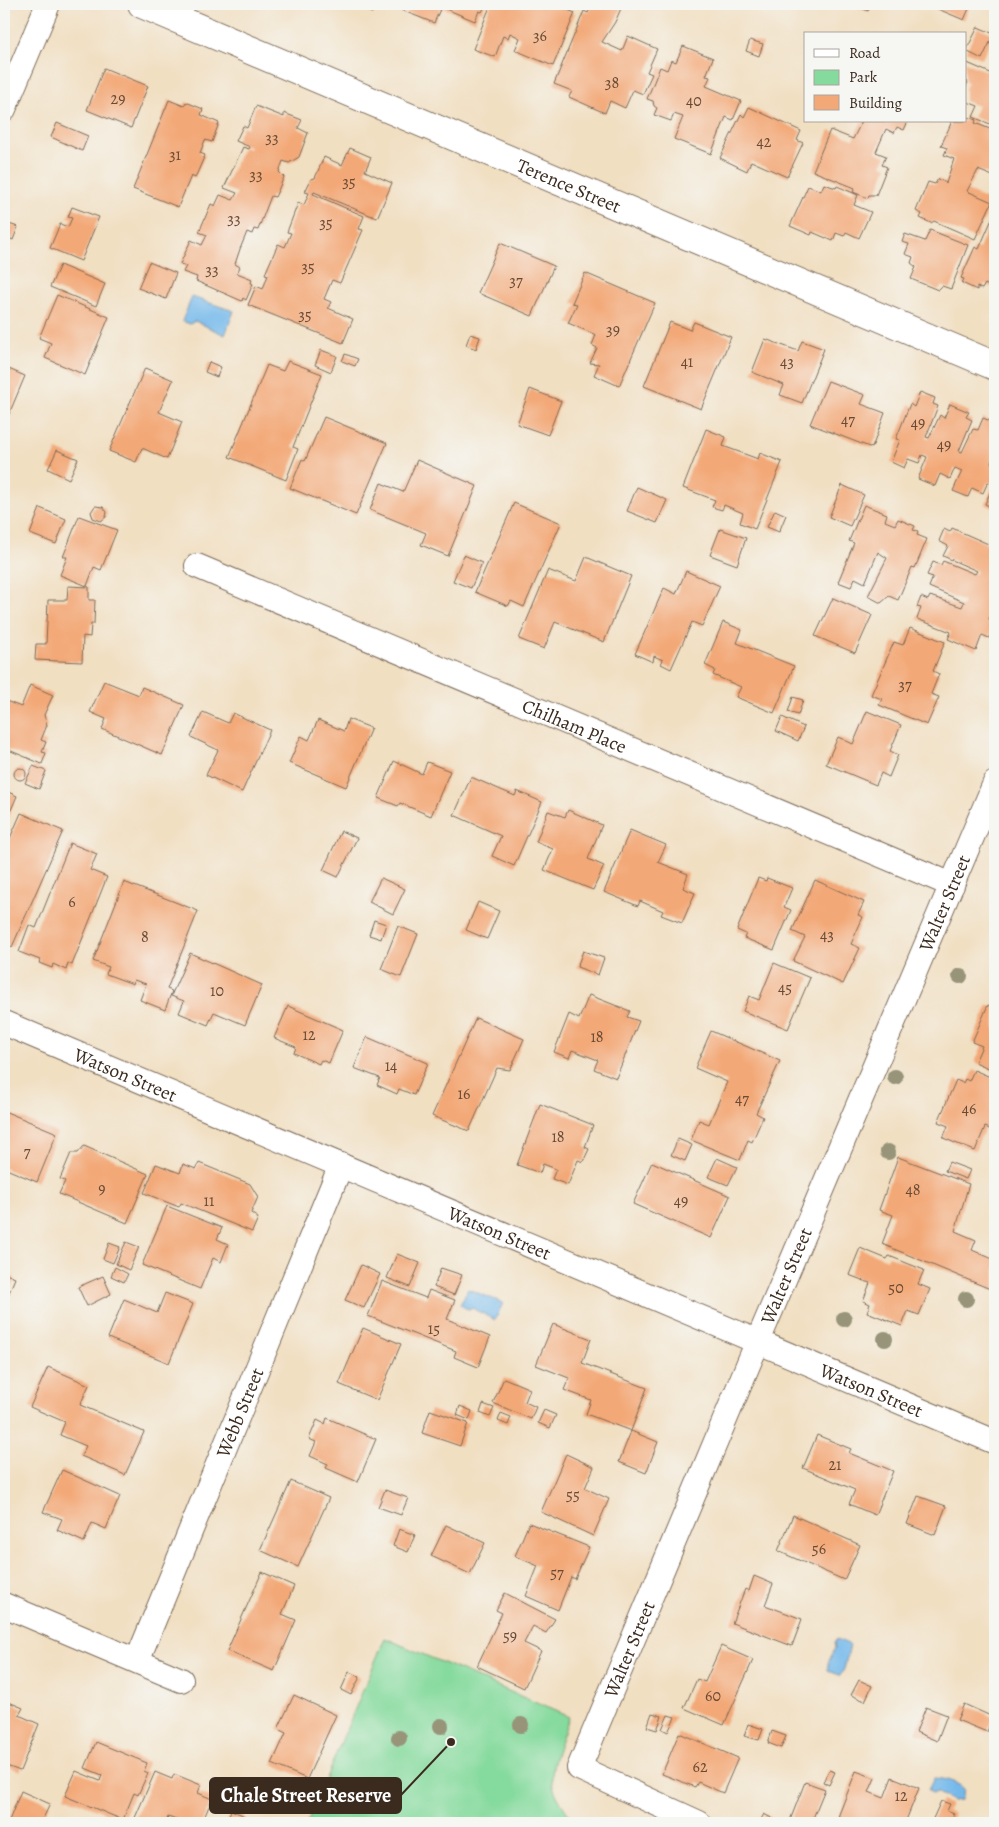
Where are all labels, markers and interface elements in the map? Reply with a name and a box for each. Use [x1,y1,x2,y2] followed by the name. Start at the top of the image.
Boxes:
[533,25,547,47] house number: 36
[804,32,966,122] legend
[849,43,881,63] text: Road
[849,67,878,87] text: Park
[605,72,619,94] house number: 38
[111,88,125,110] house number: 29
[686,90,702,112] house number: 40
[849,93,902,113] text: Building
[265,127,279,149] house number: 33
[757,131,772,153] house number: 42
[169,144,182,166] house number: 31
[513,153,625,220] street label: Terence Street
[249,164,263,186] house number: 33
[342,171,356,193] house number: 35
[227,208,241,230] house number: 33
[319,212,333,234] house number: 35
[301,256,315,278] house number: 35
[205,259,219,281] house number: 33
[509,270,523,292] house number: 37
[298,304,312,326] house number: 35
[606,319,620,341] house number: 39
[681,351,694,373] house number: 41
[780,351,794,373] house number: 43
[841,409,855,431] house number: 47
[911,412,925,434] house number: 49
[937,434,951,456] house number: 49
[898,674,912,696] house number: 37
[518,693,630,760] street label: Chilham Place
[913,851,977,956] street label: Walter Street
[68,891,76,913] house number: 6
[820,924,834,946] house number: 43
[141,926,149,948] house number: 8
[778,977,792,999] house number: 45
[210,980,224,1002] house number: 10
[302,1024,316,1046] house number: 12
[590,1026,604,1048] house number: 18
[69,1042,181,1109] street label: Watson Street
[385,1055,397,1077] house number: 14
[458,1083,470,1105] house number: 16
[735,1088,749,1110] house number: 47
[962,1098,976,1120] house number: 46
[551,1126,565,1148] house number: 18
[24,1141,31,1163] house number: 7
[98,1178,106,1200] house number: 9
[905,1179,921,1201] house number: 48
[204,1190,215,1212] house number: 11
[674,1190,688,1212] house number: 49
[443,1200,555,1267] street label: Watson Street
[754,1224,819,1329] street label: Walter Street
[888,1277,904,1299] house number: 50
[428,1318,440,1340] house number: 15
[815,1357,927,1424] street label: Watson Street
[210,1364,270,1462] street label: Webb Street
[828,1454,842,1476] house number: 21
[566,1484,580,1506] house number: 55
[812,1538,826,1560] house number: 56
[550,1562,564,1584] house number: 57
[598,1597,662,1703] street label: Walter Street
[503,1625,517,1647] house number: 59
[705,1685,721,1707] house number: 60
[693,1756,708,1778] house number: 62
[210,1778,401,1813] callout: Chale Street Reserve
[221,1782,391,1809] text: Chale Street Reserve
[894,1785,908,1807] house number: 12

